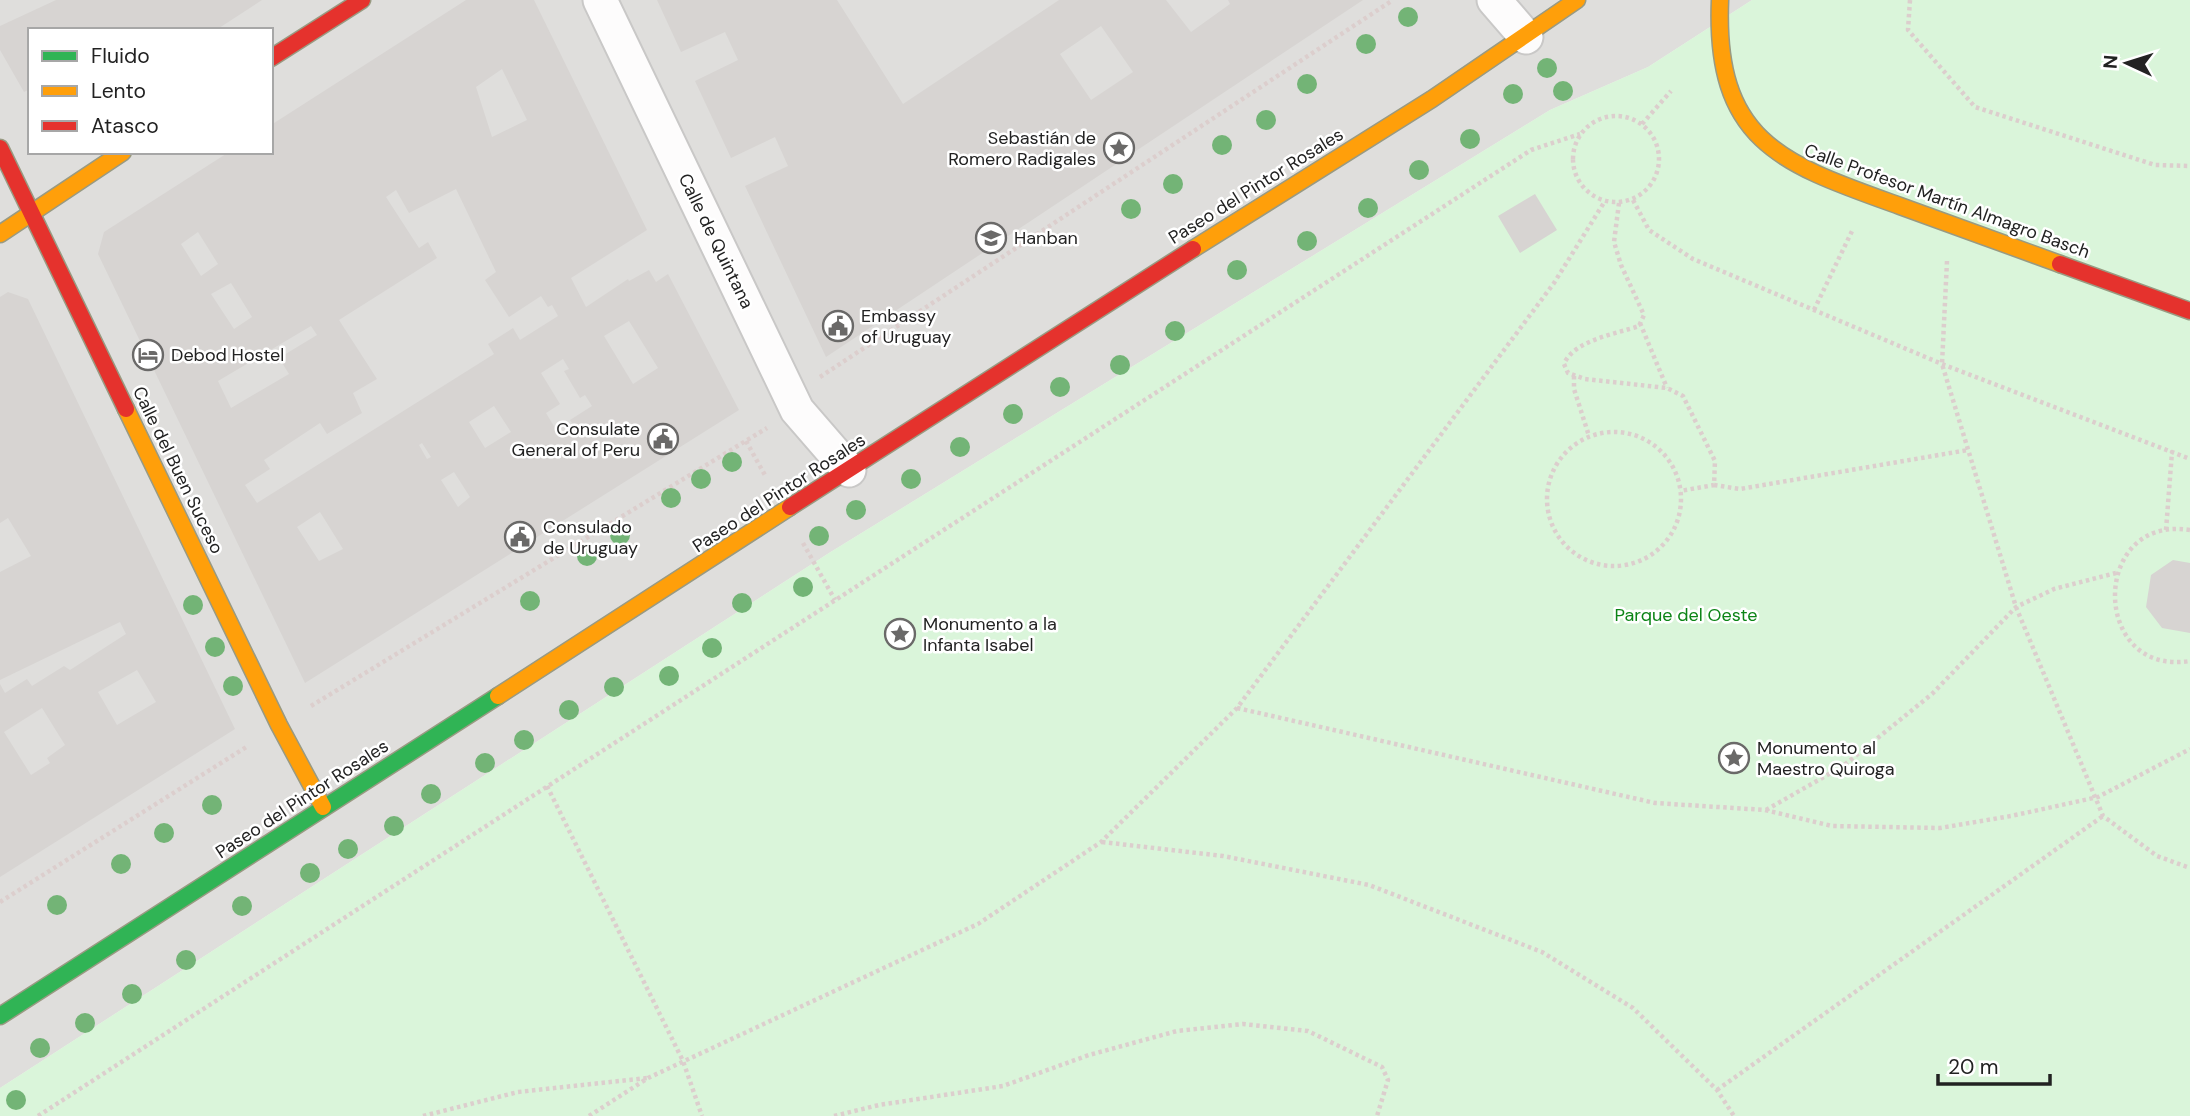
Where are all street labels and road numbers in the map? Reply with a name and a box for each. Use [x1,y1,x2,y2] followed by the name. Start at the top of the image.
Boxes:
[1164,122,1348,250] street label: Paseo del Pintor Rosales
[1801,138,2093,264] street label: Calle Profesor Martín Almagro Basch
[673,169,759,313] street label: Calle de Quintana
[127,382,229,558] street label: Calle del Buen Suceso
[688,428,870,558] street label: Paseo del Pintor Rosales
[211,734,393,864] street label: Paseo del Pintor Rosales

